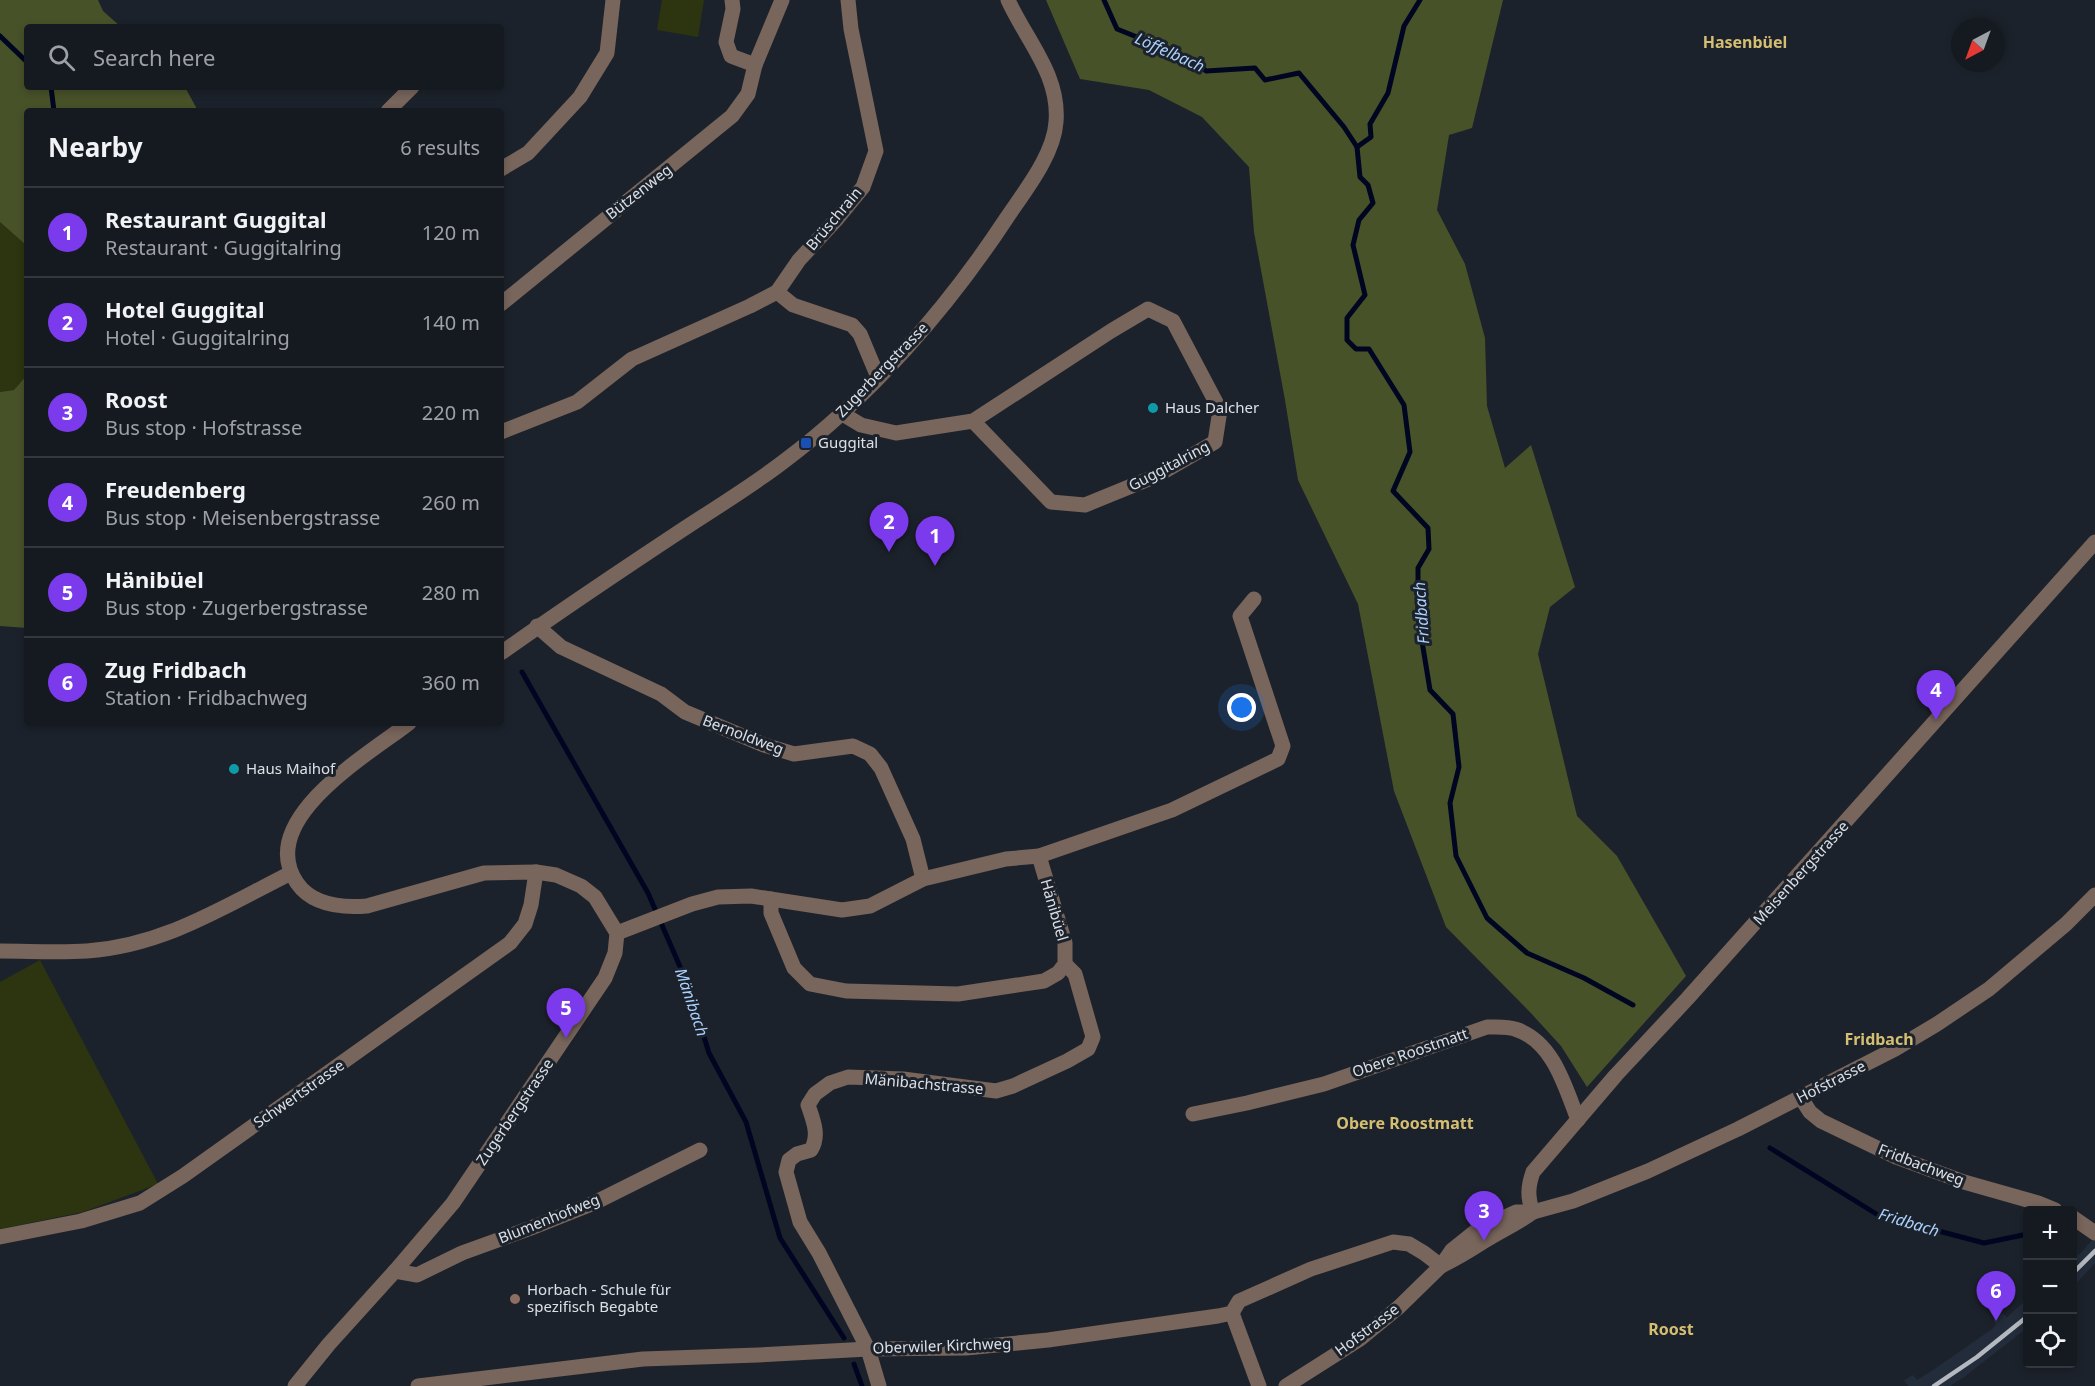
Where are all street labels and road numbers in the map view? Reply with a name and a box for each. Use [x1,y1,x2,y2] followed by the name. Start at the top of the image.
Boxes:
[601,159,676,223] street label: Bützenweg
[801,183,865,254] street label: Brüschrain
[831,318,932,421] street label: Zugerbergstrasse
[1125,435,1212,495] street label: Guggitalring
[700,709,787,759] street label: Bernoldweg
[1748,816,1852,929] street label: Meisenbergstrasse
[1037,876,1073,943] street label: Hänibüel
[1349,1023,1471,1081] street label: Obere Roostmatt
[471,1054,557,1169] street label: Zugerbergstrasse
[249,1055,348,1132] street label: Schwertstrasse
[1793,1055,1869,1107] street label: Hofstrasse
[864,1068,984,1098] street label: Mänibachstrasse
[1875,1138,1967,1190] street label: Fridbachweg
[495,1189,602,1248] street label: Blumenhofweg
[1330,1299,1402,1360] street label: Hofstrasse
[872,1333,1012,1357] street label: Oberwiler Kirchweg

